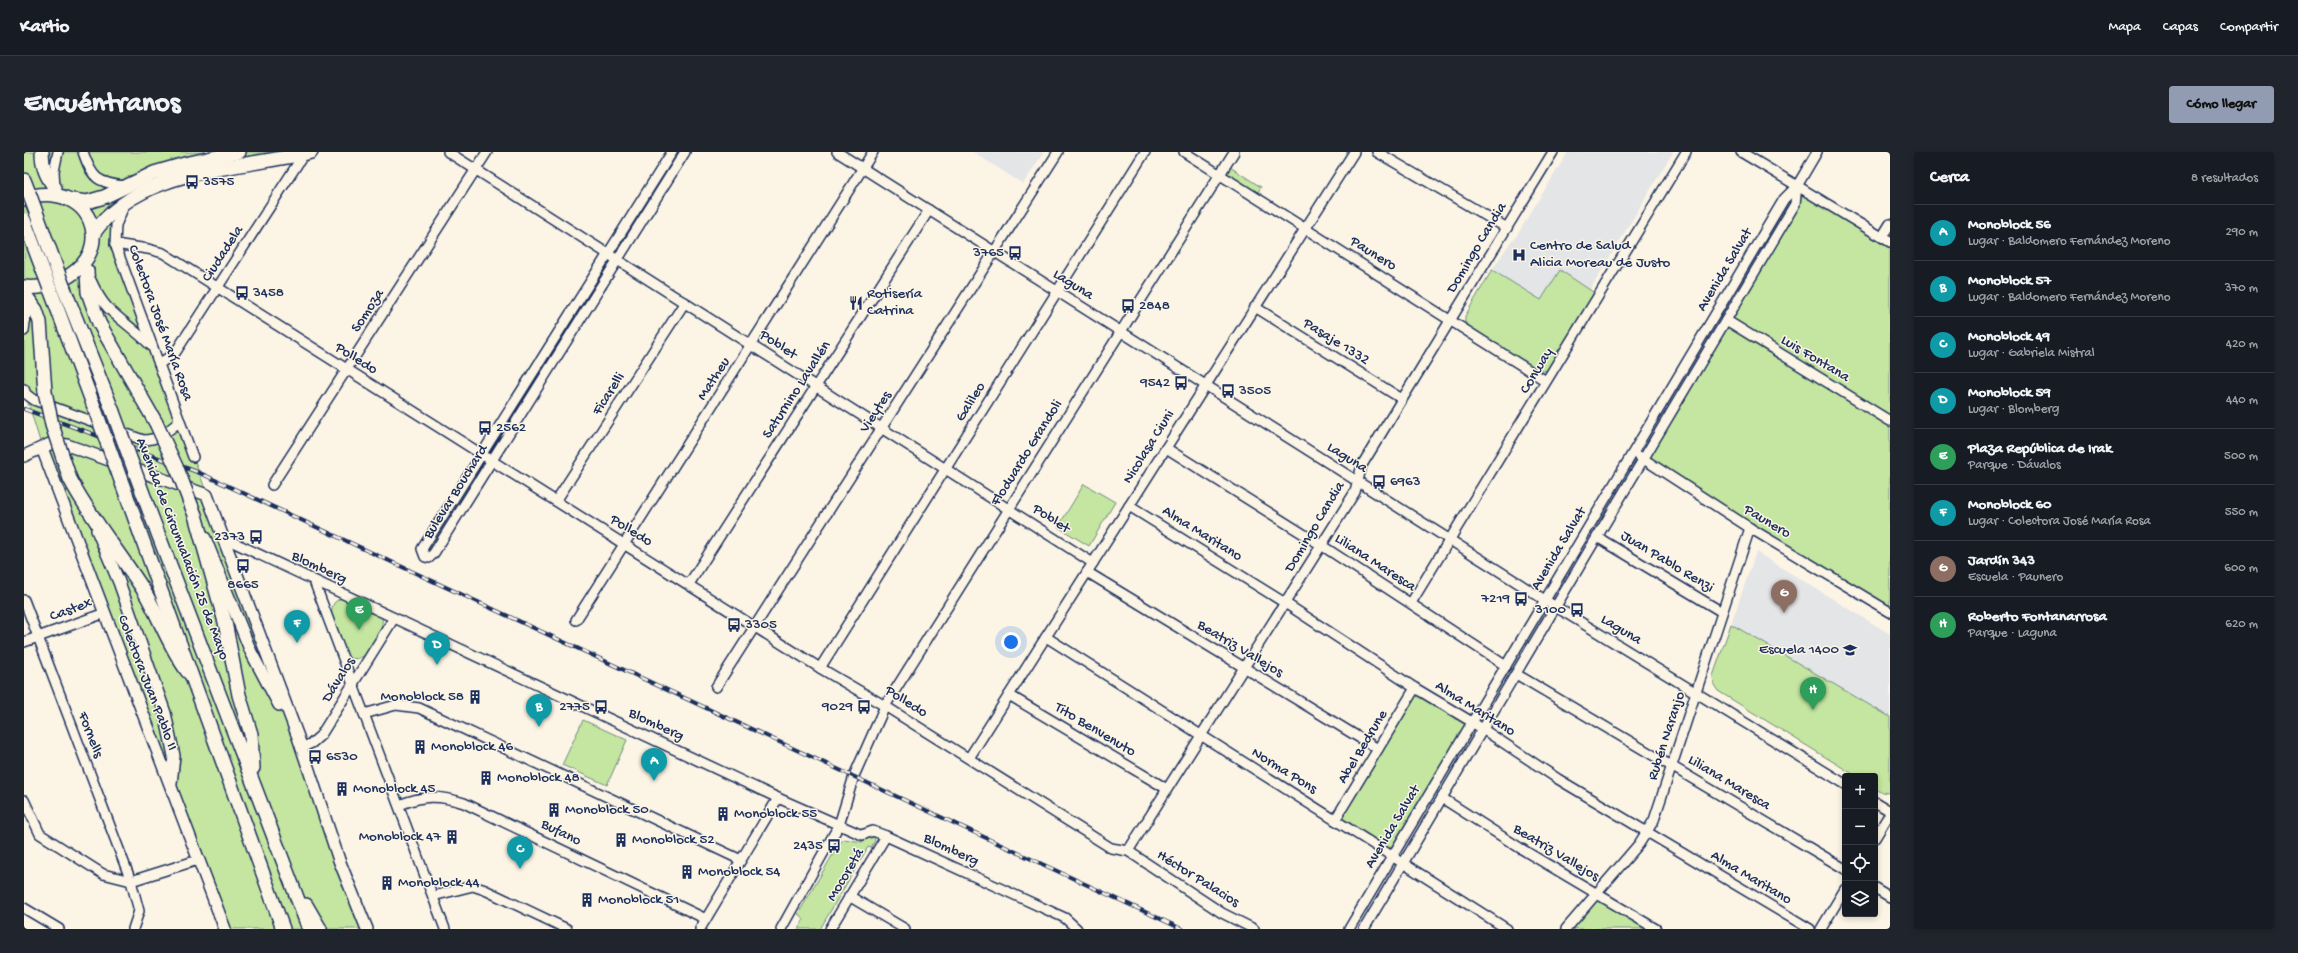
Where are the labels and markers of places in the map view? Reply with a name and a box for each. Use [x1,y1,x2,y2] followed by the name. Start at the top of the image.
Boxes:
[202,173,234,191] place label: 3575
[184,174,200,190] bus stop icon: 3575
[1530,237,1671,272] place label: Centro de Salud Alicia Moreau de Justo
[972,244,1004,262] place label: 3765
[1007,245,1023,261] bus stop icon: 3765
[1511,247,1527,263] hospital icon: Centro de Salud Alicia Moreau de Justo
[252,284,284,302] place label: 3458
[234,285,250,301] bus stop icon: 3458
[867,285,923,320] place label: Rotisería Catrina
[848,295,864,311] restaurant icon: Rotisería Catrina
[1139,297,1170,315] place label: 2848
[1120,298,1136,314] bus stop icon: 2848
[1139,374,1170,392] place label: 9542
[1173,375,1189,391] bus stop icon: 9542
[1238,382,1271,400] place label: 3505
[1220,383,1236,399] bus stop icon: 3505
[496,419,526,437] place label: 2562
[477,420,493,436] bus stop icon: 2562
[1390,473,1421,491] place label: 6963
[1371,474,1387,490] bus stop icon: 6963
[214,528,245,546] place label: 2373
[248,529,264,545] bus stop icon: 2373
[235,558,251,574] bus stop icon: 8665
[227,576,259,594] place label: 8665
[1771,580,1797,613] pin: G
[1480,590,1510,608] place label: 7219
[1513,591,1529,607] bus stop icon: 7219
[346,597,372,630] pin: E
[1534,601,1566,619] place label: 3100
[1569,602,1585,618] bus stop icon: 3100
[284,610,310,643] pin: F
[744,616,777,634] place label: 3305
[726,617,742,633] bus stop icon: 3305
[424,632,450,665] pin: D
[1759,641,1839,659] place label: Escuela 1400
[1842,642,1858,658] school or university icon: Escuela 1400
[1800,677,1826,710] pin: H
[380,688,464,706] place label: Monoblock 58
[467,689,483,705] building icon: Monoblock 58
[526,694,552,727] pin: B
[559,698,590,716] place label: 2775
[821,698,853,716] place label: 9029
[593,699,609,715] bus stop icon: 2775
[856,699,872,715] bus stop icon: 9029
[431,738,514,756] place label: Monoblock 46
[412,739,428,755] building icon: Monoblock 46
[326,748,358,766] place label: 6530
[641,748,667,781] pin: A
[307,749,323,765] bus stop icon: 6530
[497,769,580,787] place label: Monoblock 48
[478,770,494,786] building icon: Monoblock 48
[353,780,436,798] place label: Monoblock 45
[334,781,350,797] building icon: Monoblock 45
[565,801,649,819] place label: Monoblock 50
[546,802,562,818] building icon: Monoblock 50
[734,805,817,823] place label: Monoblock 55
[715,806,731,822] building icon: Monoblock 55
[359,828,442,846] place label: Monoblock 47
[444,829,460,845] building icon: Monoblock 47
[632,831,715,849] place label: Monoblock 52
[613,832,629,848] building icon: Monoblock 52
[507,836,533,869] pin: C
[793,837,823,855] place label: 2435
[826,838,842,854] bus stop icon: 2435
[698,863,780,881] place label: Monoblock 54
[679,864,695,880] building icon: Monoblock 54
[398,874,480,892] place label: Monoblock 44
[379,875,395,891] building icon: Monoblock 44
[598,891,679,909] place label: Monoblock 51
[579,892,595,908] building icon: Monoblock 51

